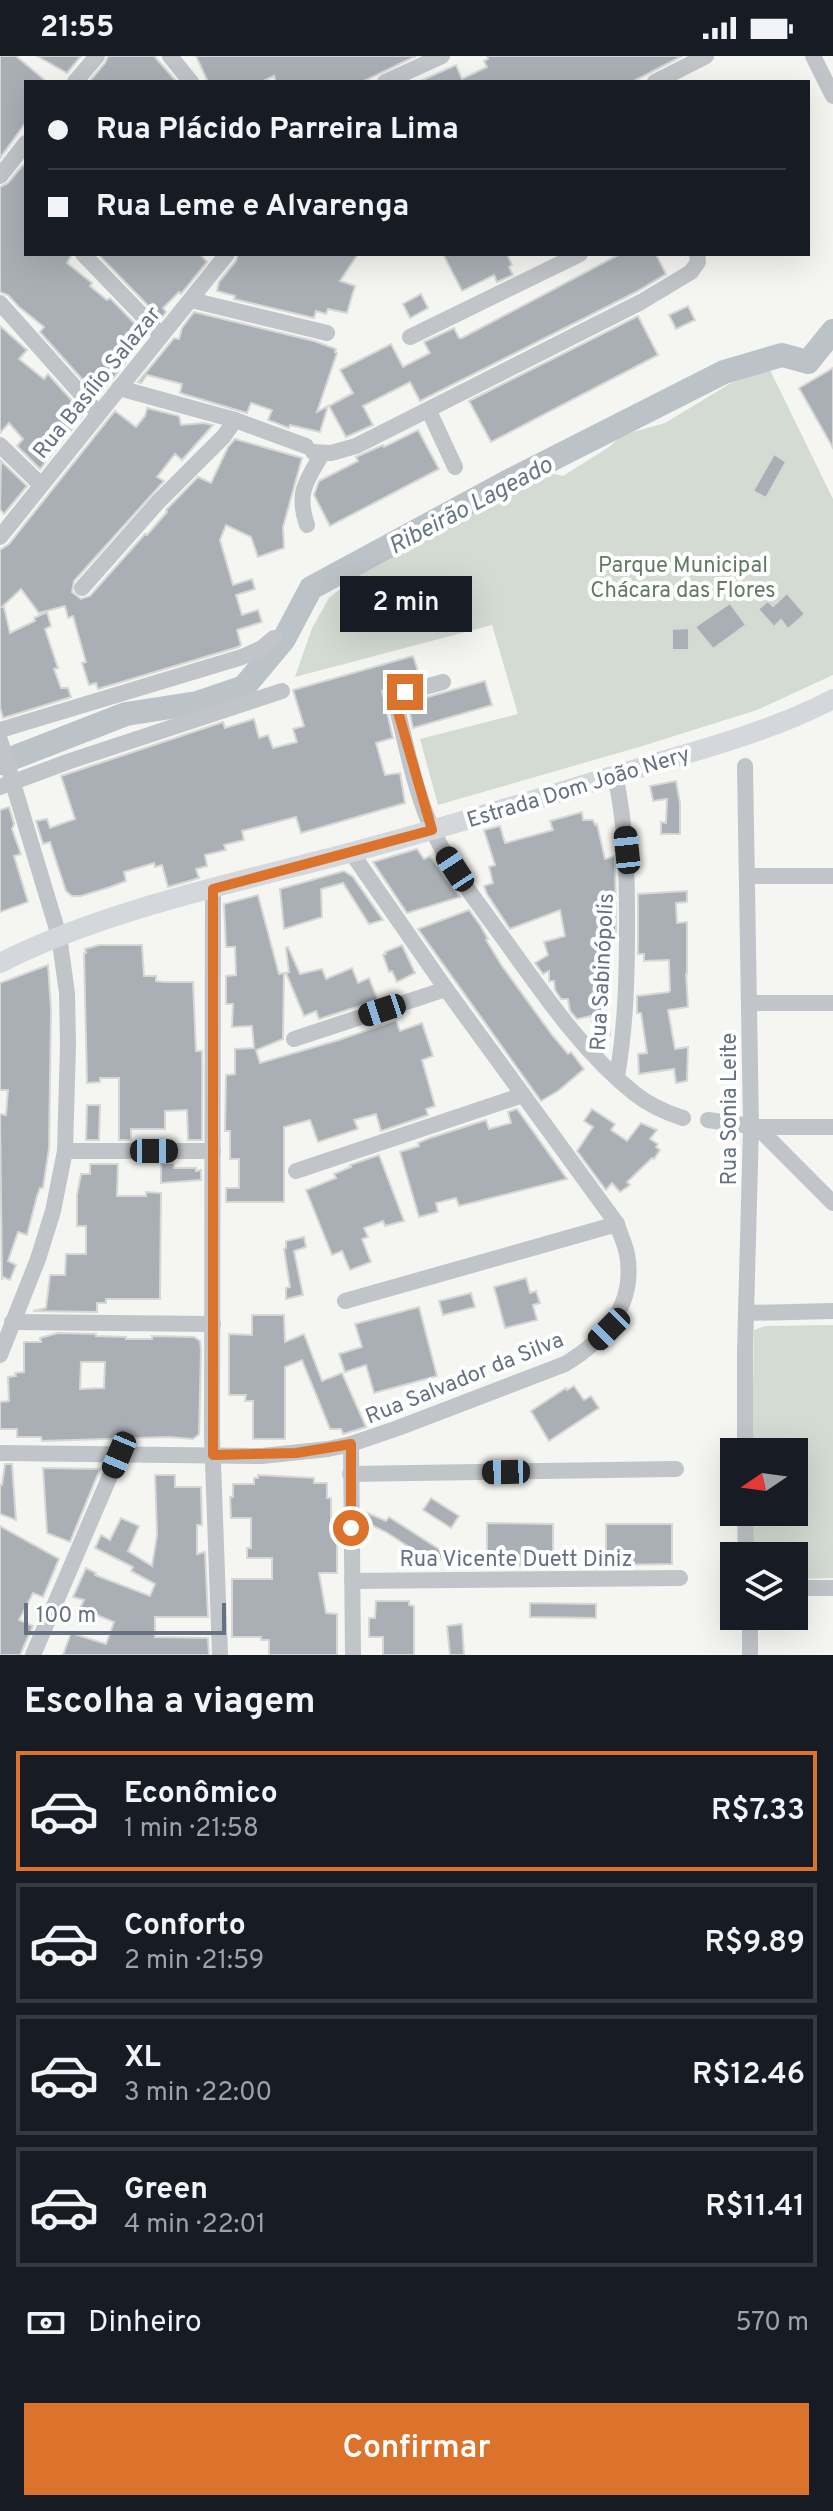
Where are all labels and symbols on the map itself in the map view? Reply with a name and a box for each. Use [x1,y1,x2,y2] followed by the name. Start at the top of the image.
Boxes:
[28,302,168,465] street label: Rua Basílio Salazar
[384,451,558,562] water label: Ribeirão Lageado
[590,553,776,605] park label: Parque Municipal Chácara das Flores
[339,576,471,632] callout: 2 min
[387,674,423,710] route end
[464,742,693,835] street label: Estrada Dom João Nery
[613,825,641,875] car
[432,842,478,896] car
[586,893,621,1052] street label: Rua Sabinópolis
[355,991,409,1029] car
[717,1033,744,1185] street label: Rua Sonia Leite
[130,1139,178,1163] car
[584,1304,634,1354] car
[362,1327,568,1431] street label: Rua Salvador da Silva
[99,1428,139,1482] car
[720,1438,808,1526] north arrow
[482,1460,530,1484] car
[333,1510,369,1546] route start
[399,1547,633,1574] street label: Rua Vicente Duett Diniz
[24,1599,226,1635] scale bar

